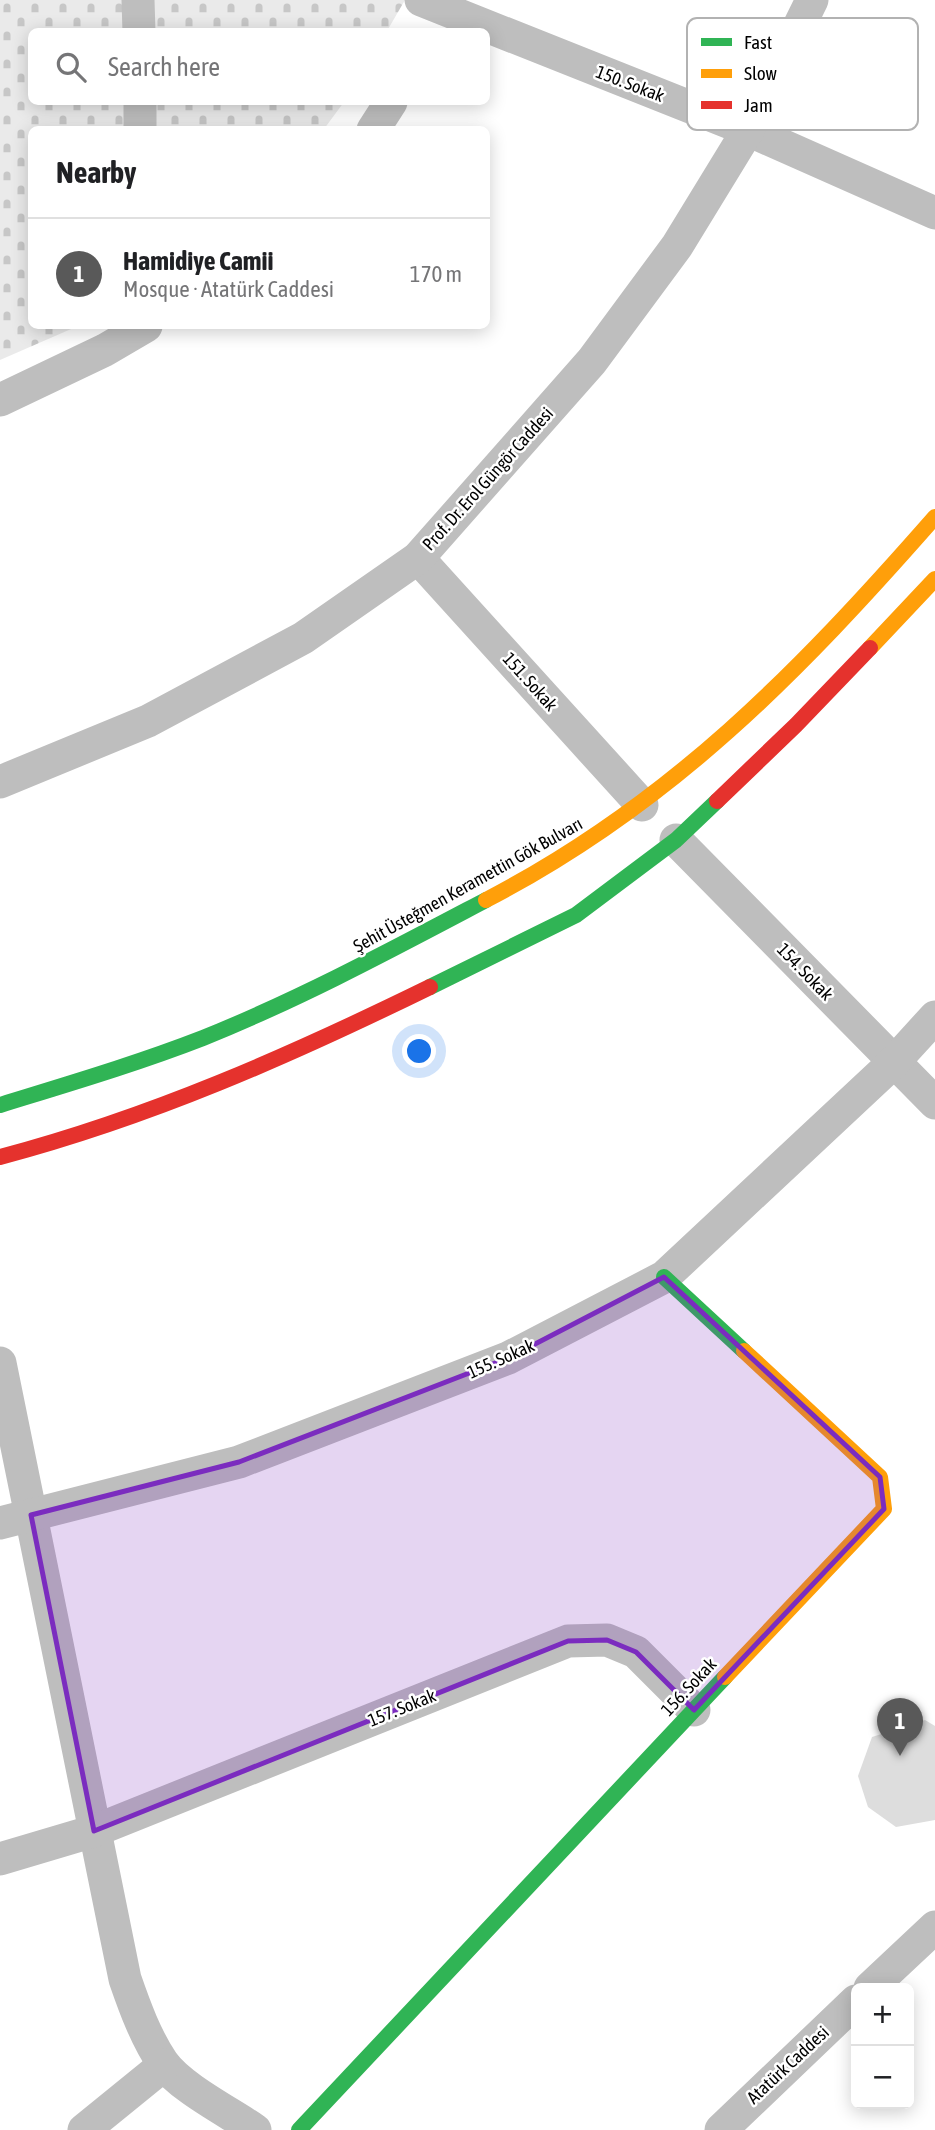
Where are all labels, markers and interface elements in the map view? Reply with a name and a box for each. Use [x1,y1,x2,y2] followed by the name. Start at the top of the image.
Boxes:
[687,18,918,130] legend
[28,28,490,105] search box
[744,31,772,53] text: Fast
[52,48,90,86] icon: search
[108,52,220,82] text: Search here
[593,61,667,106] street label: 150. Sokak
[744,62,778,84] text: Slow
[744,94,773,116] text: Jam
[56,155,136,189] text: Nearby
[123,246,274,276] text: Hamidiye Camii
[74,261,84,287] text: 1
[410,261,462,287] text: 170 m
[123,276,334,302] text: Mosque · Atatürk Caddesi
[418,403,557,554] street label: Prof. Dr. Erol Güngör Caddesi
[499,648,562,715] street label: 151. Sokak
[350,813,586,956] street label: Şehit Üsteğmen Keramettin Gök Bulvarı
[773,939,838,1005] street label: 154. Sokak
[402,1034,436,1068] your location
[464,1334,538,1383] street label: 155. Sokak
[657,1653,721,1720] street label: 156. Sokak
[365,1684,439,1731] street label: 157. Sokak
[877,1698,923,1756] pin: 1
[851,1983,914,2109] map controls
[851,1983,914,2046] button: +
[742,2021,833,2108] street label: Atatürk Caddesi
[851,2046,914,2109] button: −

